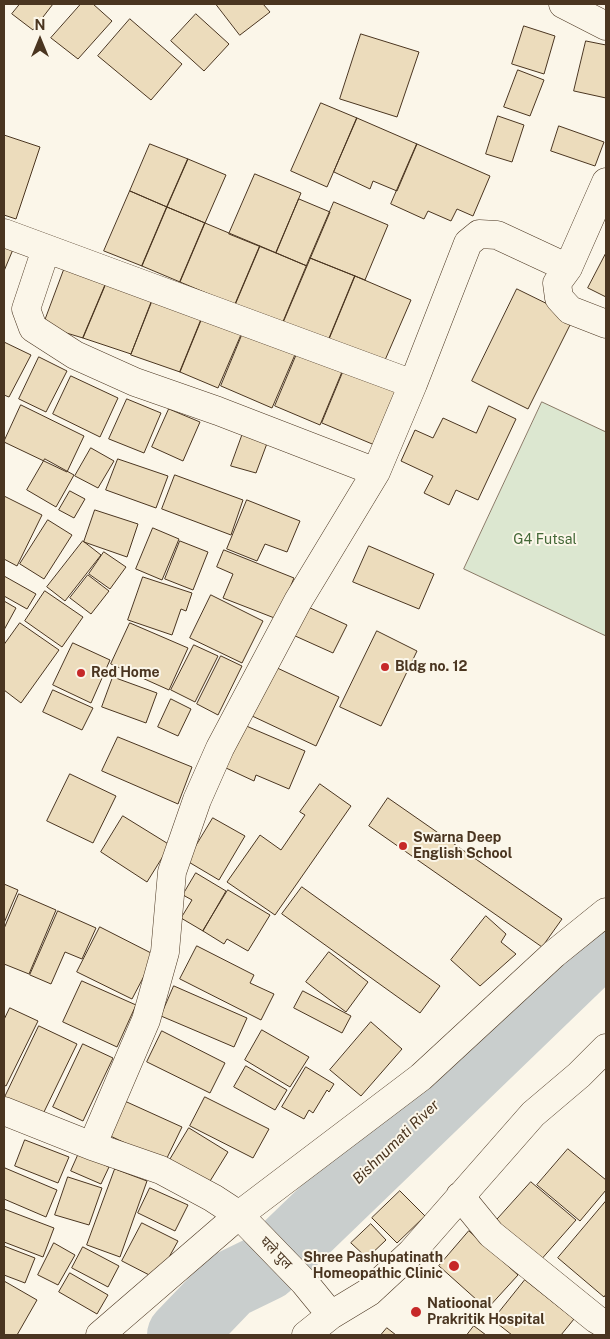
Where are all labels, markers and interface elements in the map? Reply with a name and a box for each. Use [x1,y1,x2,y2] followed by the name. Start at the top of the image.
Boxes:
[15,15,65,65] north arrow
[35,17,45,33] text: N
[513,532,577,548] park label: G4 Futsal
[395,659,467,675] place label: Bldg no. 12
[379,661,391,673] marker: Bldg no. 12
[91,665,159,681] place label: Red Home
[75,667,87,679] marker: Red Home
[413,830,512,862] place label: Swarna Deep English School
[397,840,409,852] marker: Swarna Deep English School
[349,1096,443,1188] water label: Bishnumati River
[257,1233,295,1273] street label: घले पुल
[303,1250,443,1282] place label: Shree Pashupatinath Homeopathic Clinic
[447,1259,461,1273] marker: Shree Pashupatinath Homeopathic Clinic
[427,1296,545,1328] place label: Natioonal Prakritik Hospital
[409,1305,423,1319] marker: Natioonal Prakritik Hospital

